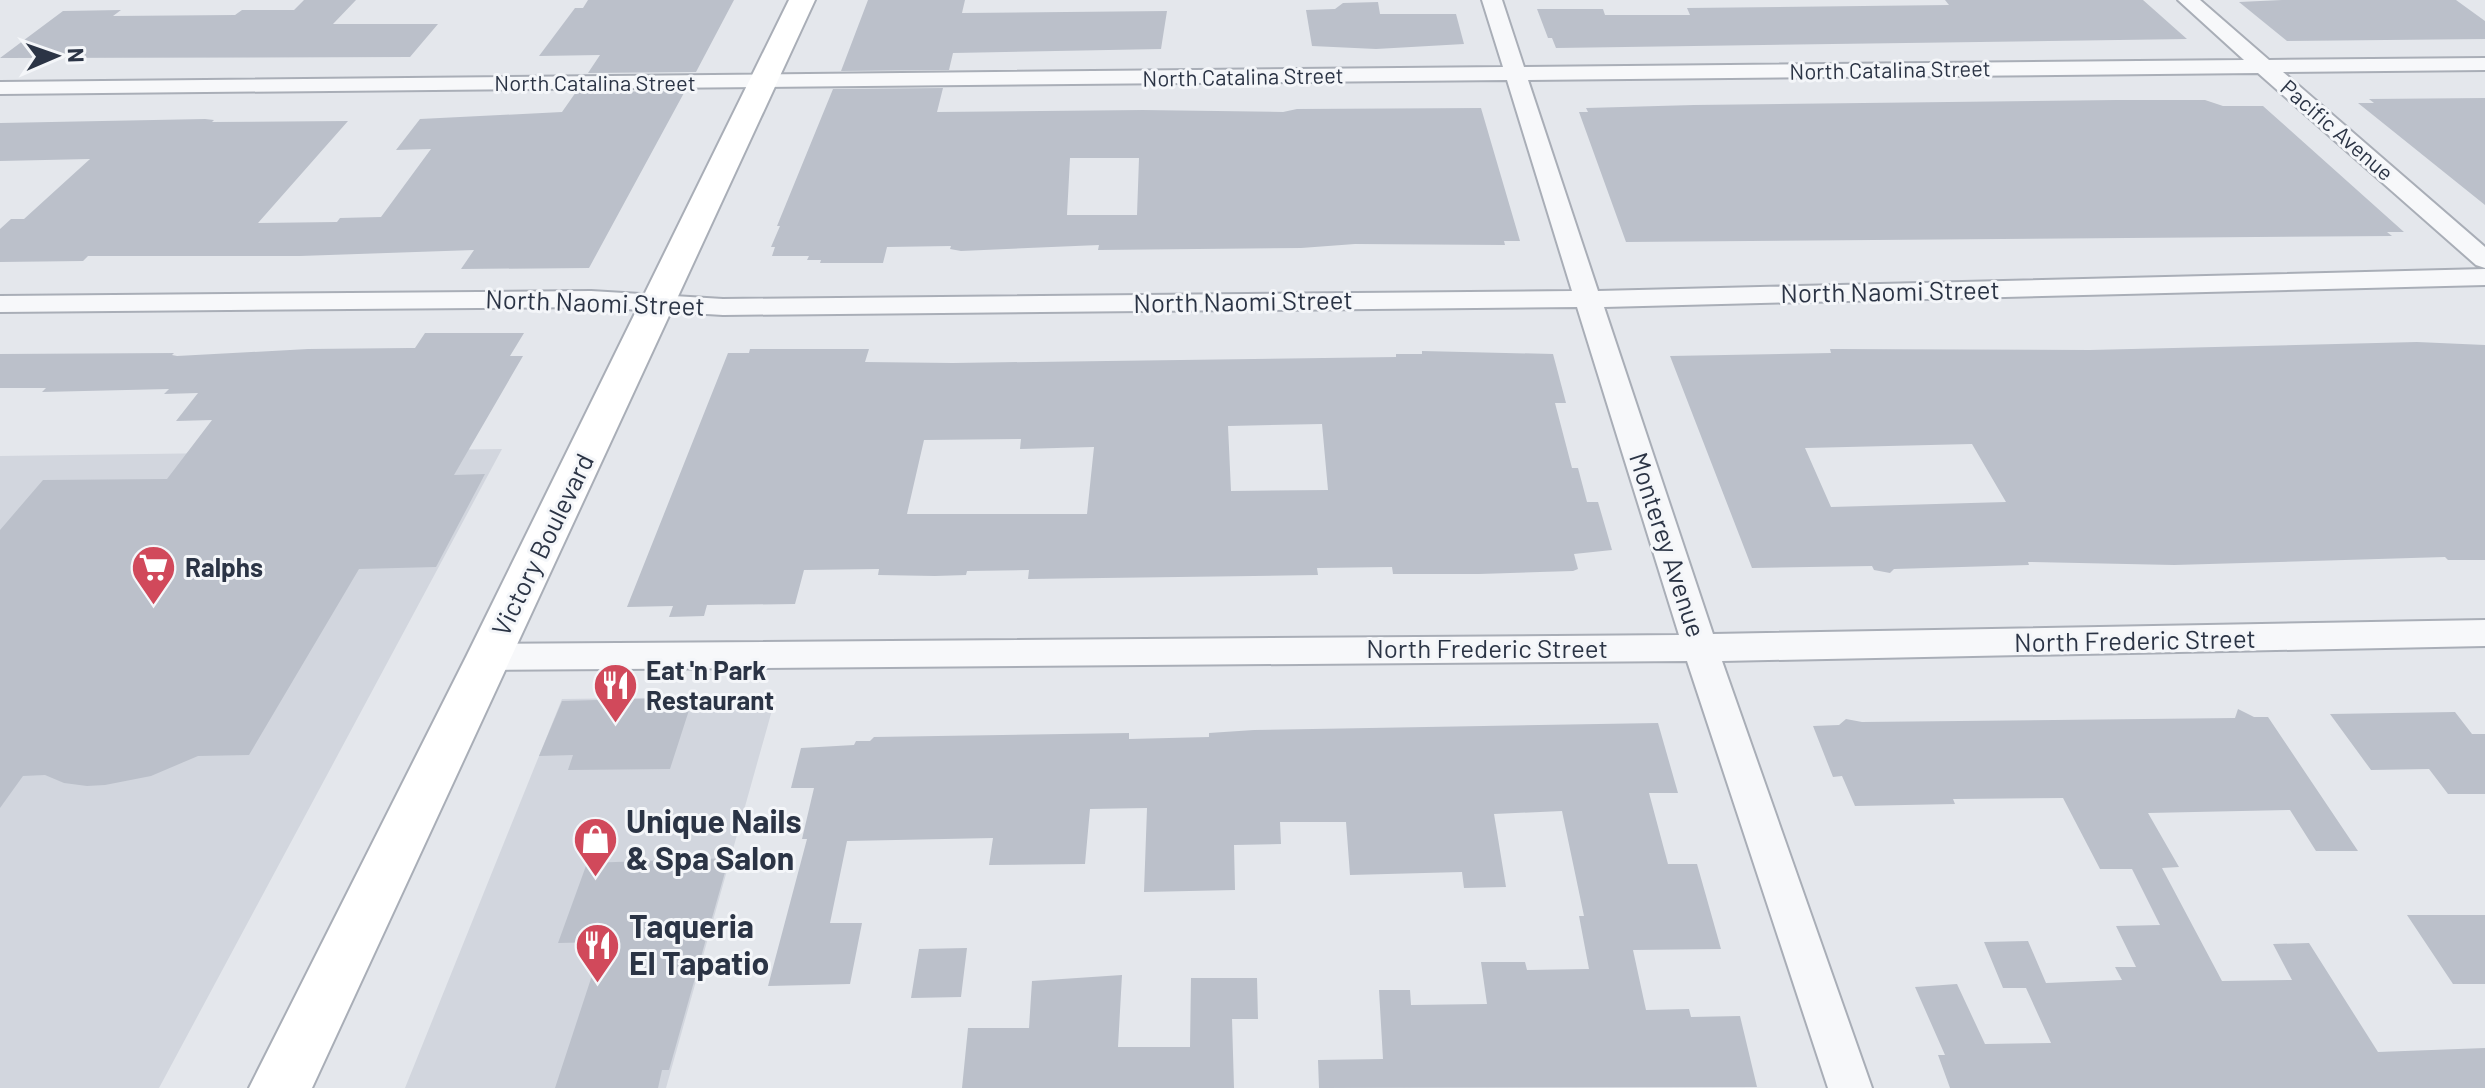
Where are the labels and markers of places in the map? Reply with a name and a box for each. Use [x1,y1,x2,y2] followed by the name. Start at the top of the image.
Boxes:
[130,544,178,607] supermarket icon: Ralphs
[185,551,263,582] place label: Ralphs
[646,654,774,715] place label: Eat 'n Park Restaurant
[591,662,639,725] restaurant icon: Eat 'n Park Restaurant
[626,801,802,876] place label: Unique Nails & Spa Salon
[571,816,619,879] shop icon: Unique Nails & Spa Salon
[629,906,769,981] place label: Taqueria El Tapatio
[574,921,622,984] restaurant icon: Taqueria El Tapatio

